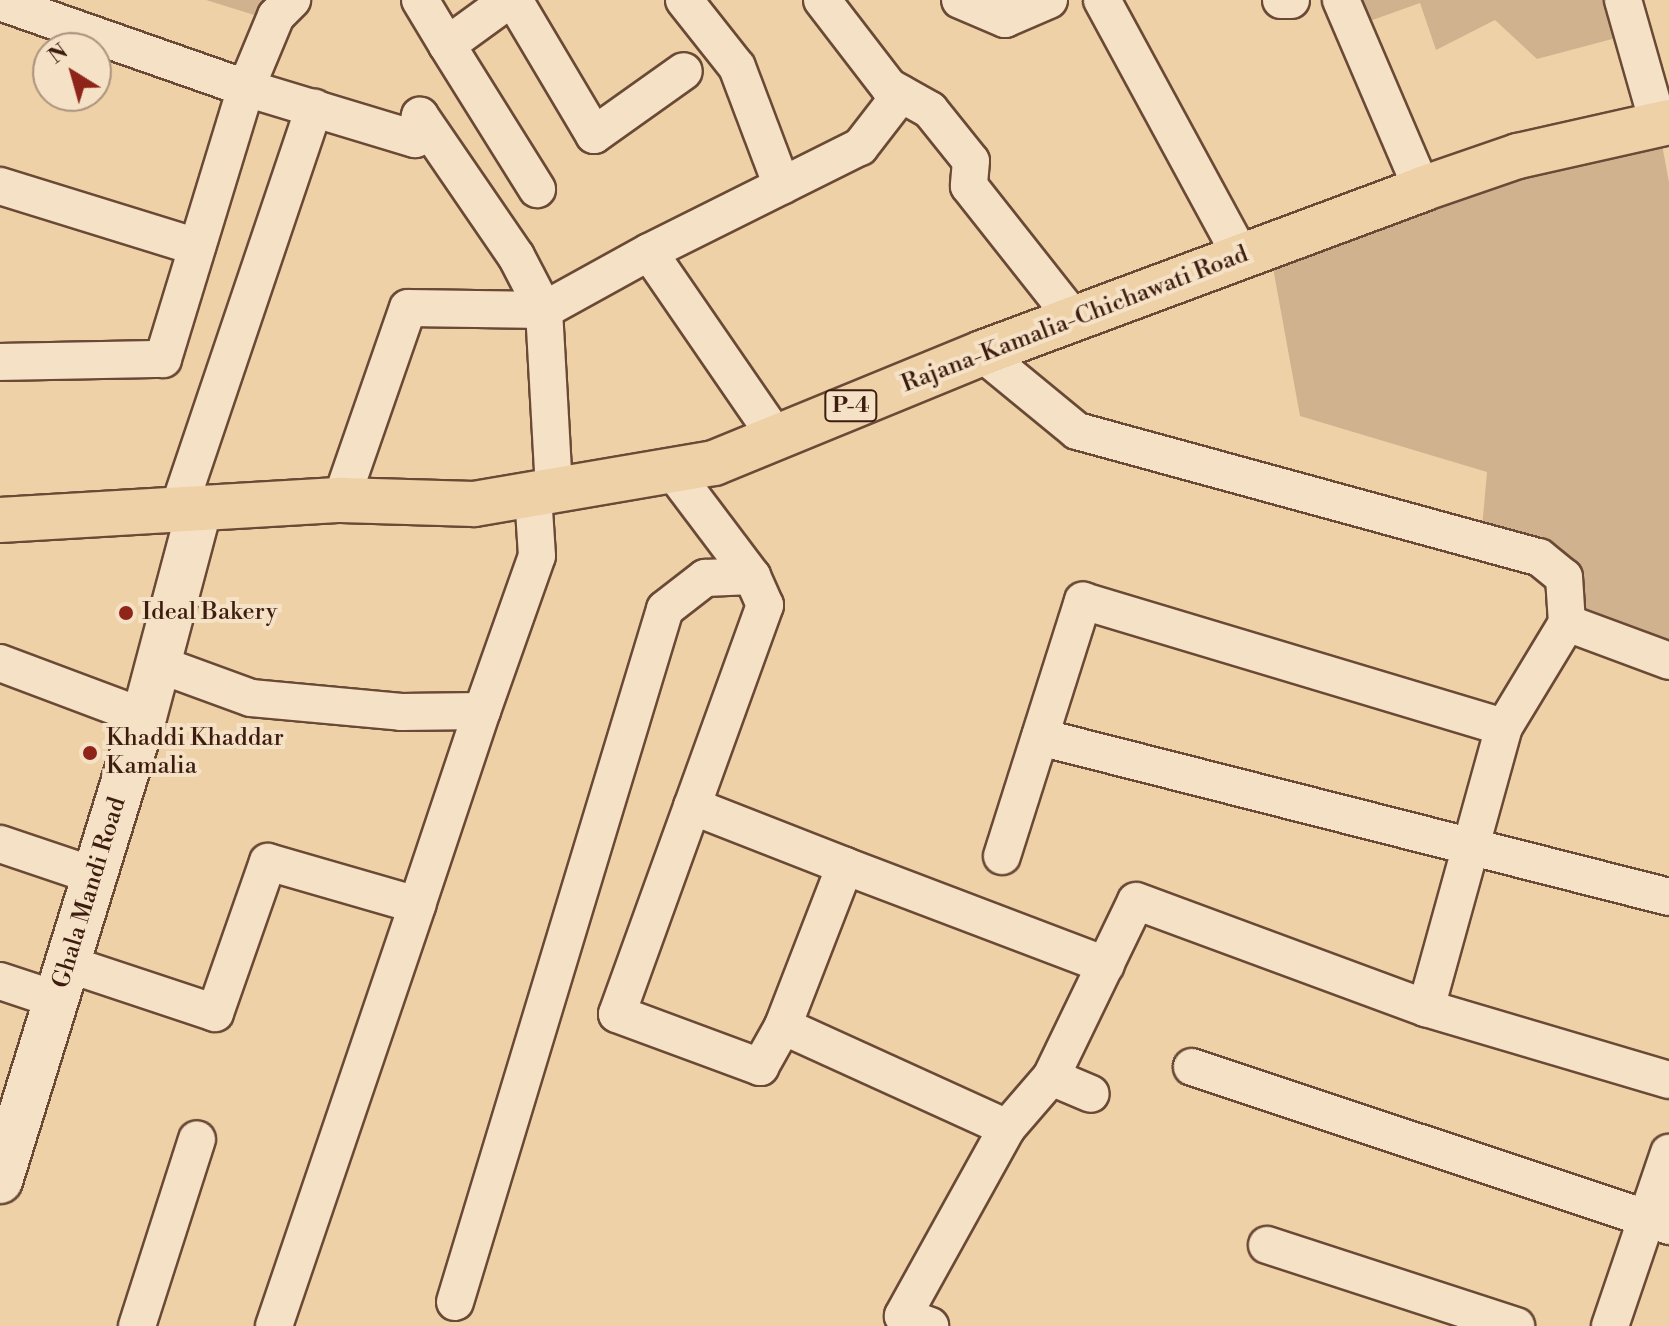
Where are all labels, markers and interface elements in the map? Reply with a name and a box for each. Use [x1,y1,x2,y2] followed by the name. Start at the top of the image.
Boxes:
[32,32,112,112] north arrow
[43,38,74,70] text: N
[898,240,1252,400] street label: Rajana-Kamalia-Chichawati Road
[823,388,879,424] road number: P-4
[142,599,277,627] place label: Ideal Bakery
[117,604,135,622] marker: Ideal Bakery
[106,725,284,781] place label: Khaddi Khaddar Kamalia
[81,744,99,762] marker: Khaddi Khaddar Kamalia
[47,794,133,992] street label: Ghala Mandi Road

